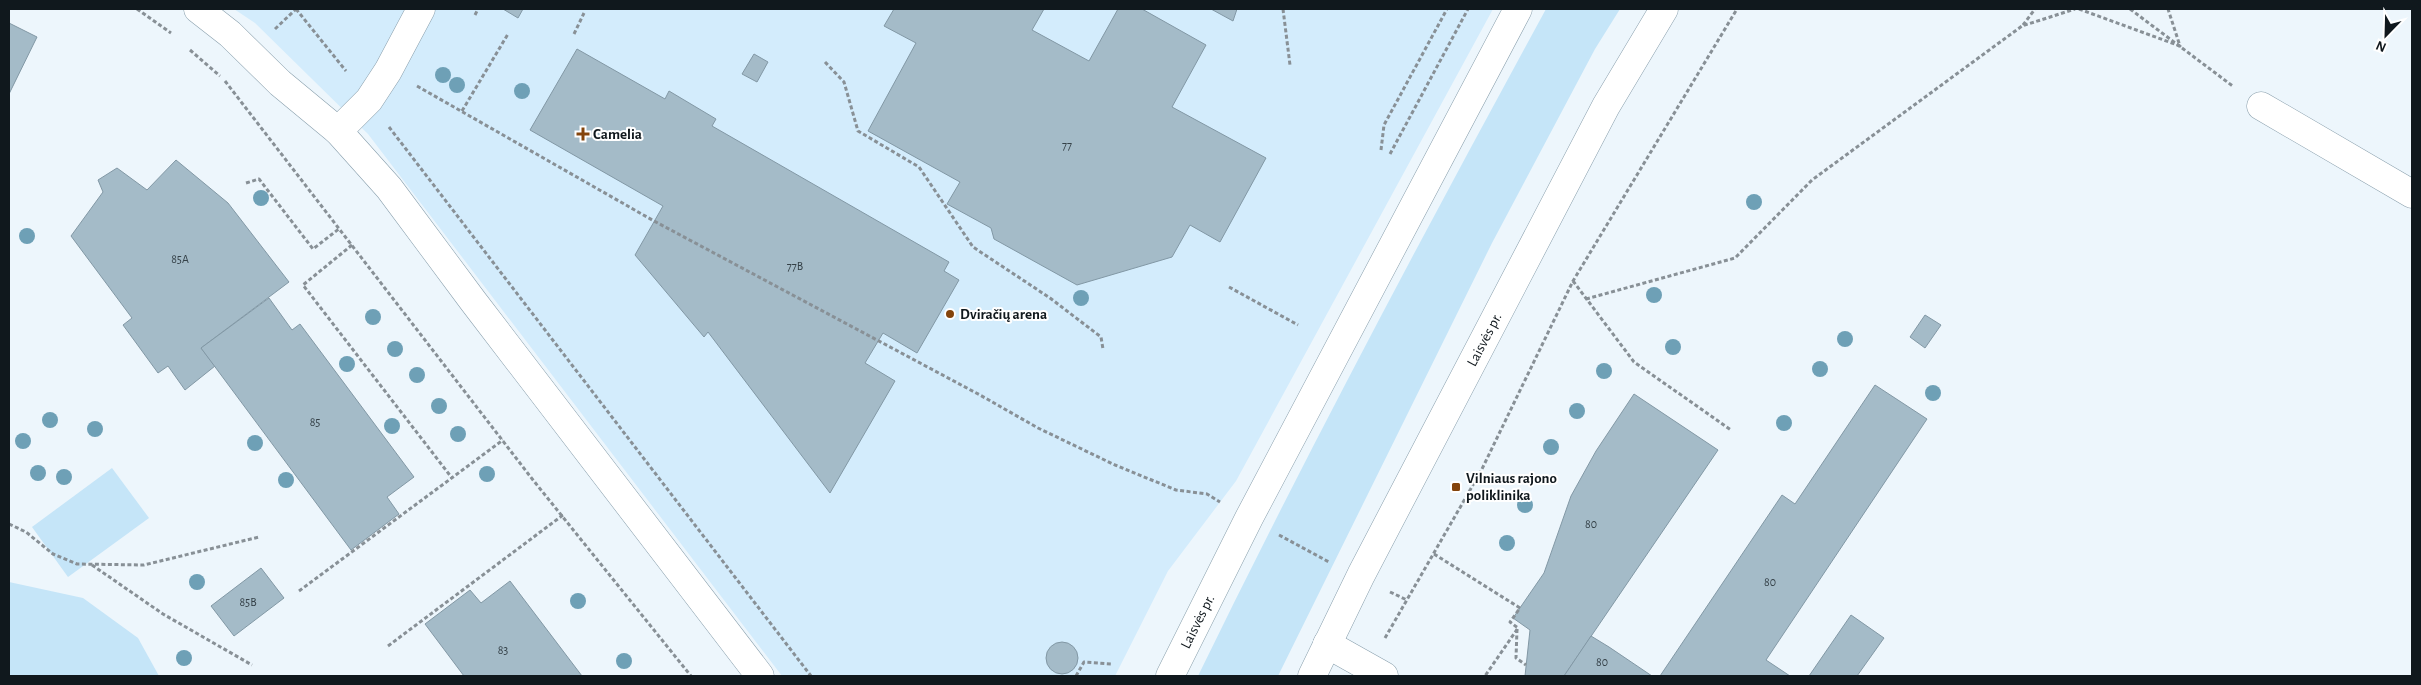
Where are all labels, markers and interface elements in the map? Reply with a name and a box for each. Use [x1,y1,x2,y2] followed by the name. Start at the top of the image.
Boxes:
[2361,10,2411,60] north arrow
[2374,38,2389,54] text: N
[593,127,642,142] place label: Camelia
[577,128,589,140] marker: Camelia
[1062,139,1072,151] house number: 77
[171,253,189,265] house number: 85A
[787,260,803,272] house number: 77B
[960,307,1047,322] place label: Dviračių arena
[944,308,956,320] marker: Dviračių arena
[1464,310,1504,369] street label: Laisvės pr.
[310,416,320,428] house number: 85
[1466,471,1557,503] place label: Vilniaus rajono poliklinika
[1450,481,1462,493] marker: Vilniaus rajono poliklinika
[1585,518,1597,530] house number: 80
[1764,576,1776,588] house number: 80
[1178,592,1217,651] street label: Laisvės pr.
[239,596,257,608] house number: 85B
[498,644,508,656] house number: 83
[1596,656,1608,668] house number: 80

